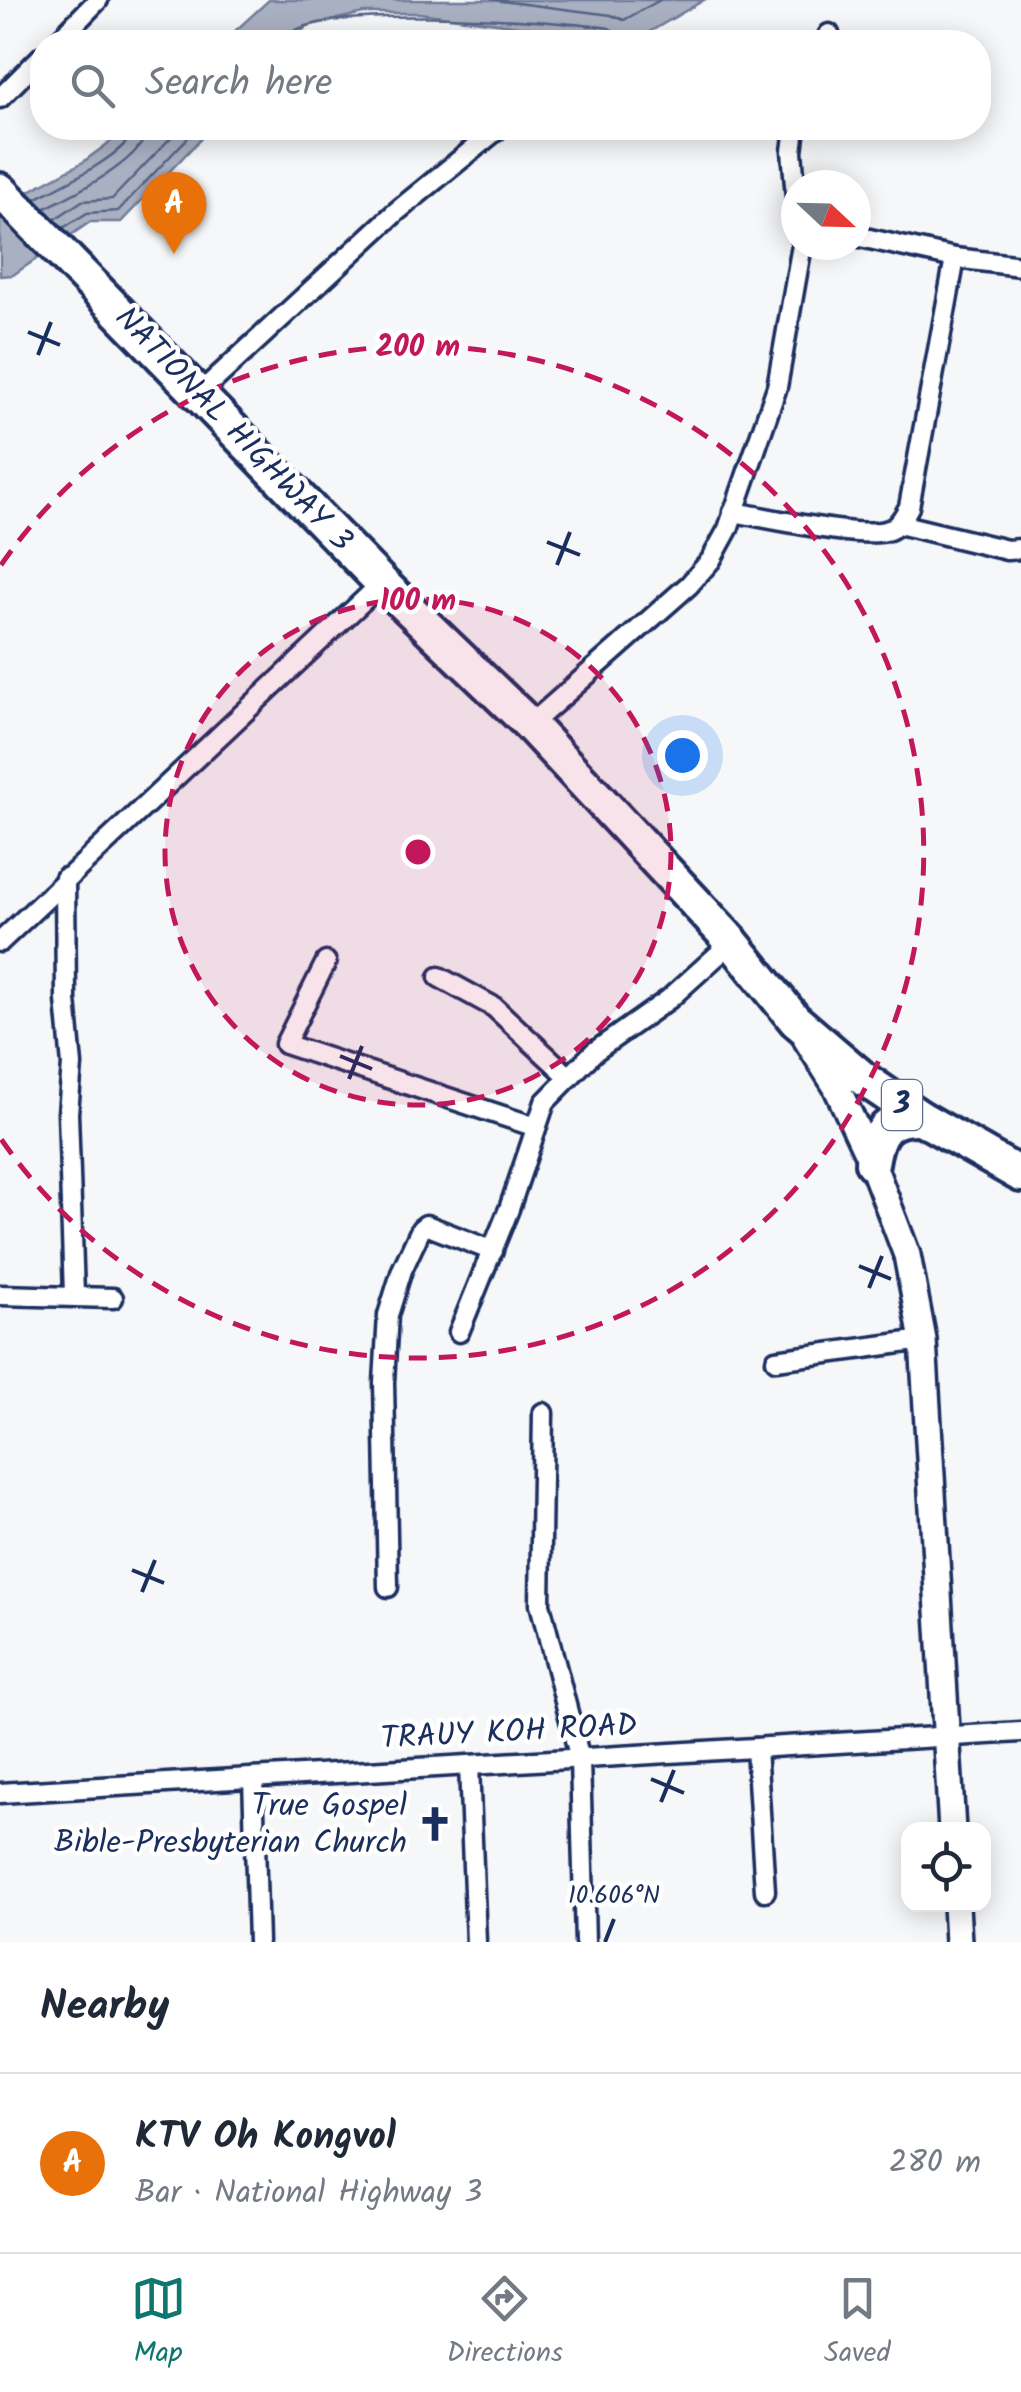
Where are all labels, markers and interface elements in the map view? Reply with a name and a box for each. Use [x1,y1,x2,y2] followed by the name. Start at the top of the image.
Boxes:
[30,30,991,140] search box
[145,55,332,115] text: Search here
[65,58,120,113] icon: search
[781,170,871,260] north arrow
[142,172,206,254] pin: A
[102,295,364,565] street label: NATIONAL HIGHWAY 3
[376,324,460,372] text: 200 m
[380,578,456,626] text: 100 m
[657,730,708,781] your location
[400,834,436,870] centre of rings
[882,1080,922,1130] road number: 3
[379,1701,639,1765] street label: TRAUY KOH ROAD
[54,1781,407,1869] place label: True Gospel Bible-Presbyterian Church
[416,1805,454,1843] church icon: True Gospel Bible-Presbyterian Church
[901,1822,991,1912] map controls
[901,1822,991,1912] button: locate
[568,1876,660,1916] text: 10.606°N
[40,1974,169,2041] text: Nearby
[135,2108,396,2168] text: KTV Oh Kongvol
[62,2138,83,2189] text: A
[889,2138,981,2189] text: 280 m
[135,2168,482,2219] text: Bar · National Highway 3
[131,2271,186,2376] tab: Map
[447,2271,563,2376] tab: Directions
[824,2271,890,2376] tab: Saved

